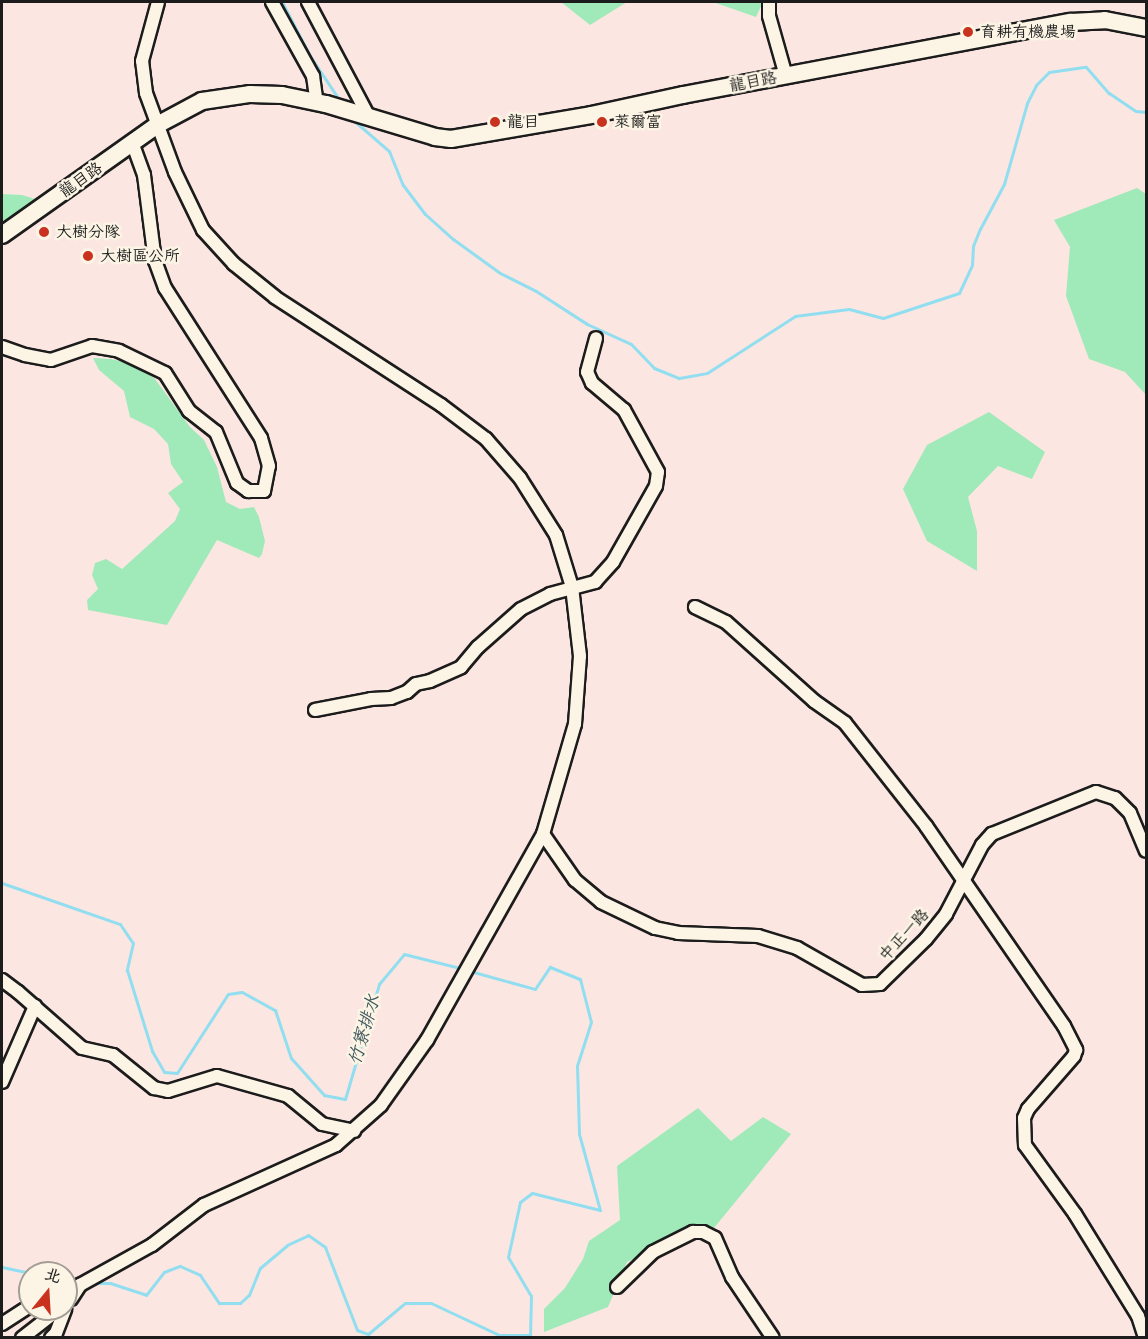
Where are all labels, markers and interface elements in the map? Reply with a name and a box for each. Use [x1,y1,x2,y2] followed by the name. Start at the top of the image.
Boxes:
[980,22,1076,42] place label: 育耕有機農場
[961,25,975,39] marker: 育耕有機農場
[728,68,778,96] street label: 龍目路
[507,112,539,132] place label: 龍目
[614,112,662,132] place label: 萊爾富
[488,115,502,129] marker: 龍目
[595,115,609,129] marker: 萊爾富
[56,158,106,202] street label: 龍目路
[56,222,120,242] place label: 大樹分隊
[37,225,51,239] marker: 大樹分隊
[100,246,180,266] place label: 大樹區公所
[81,249,95,263] marker: 大樹區公所
[875,905,933,965] street label: 中正一路
[345,992,385,1068] water label: 竹寮排水
[18,1261,78,1321] north arrow
[43,1265,63,1287] text: 北

